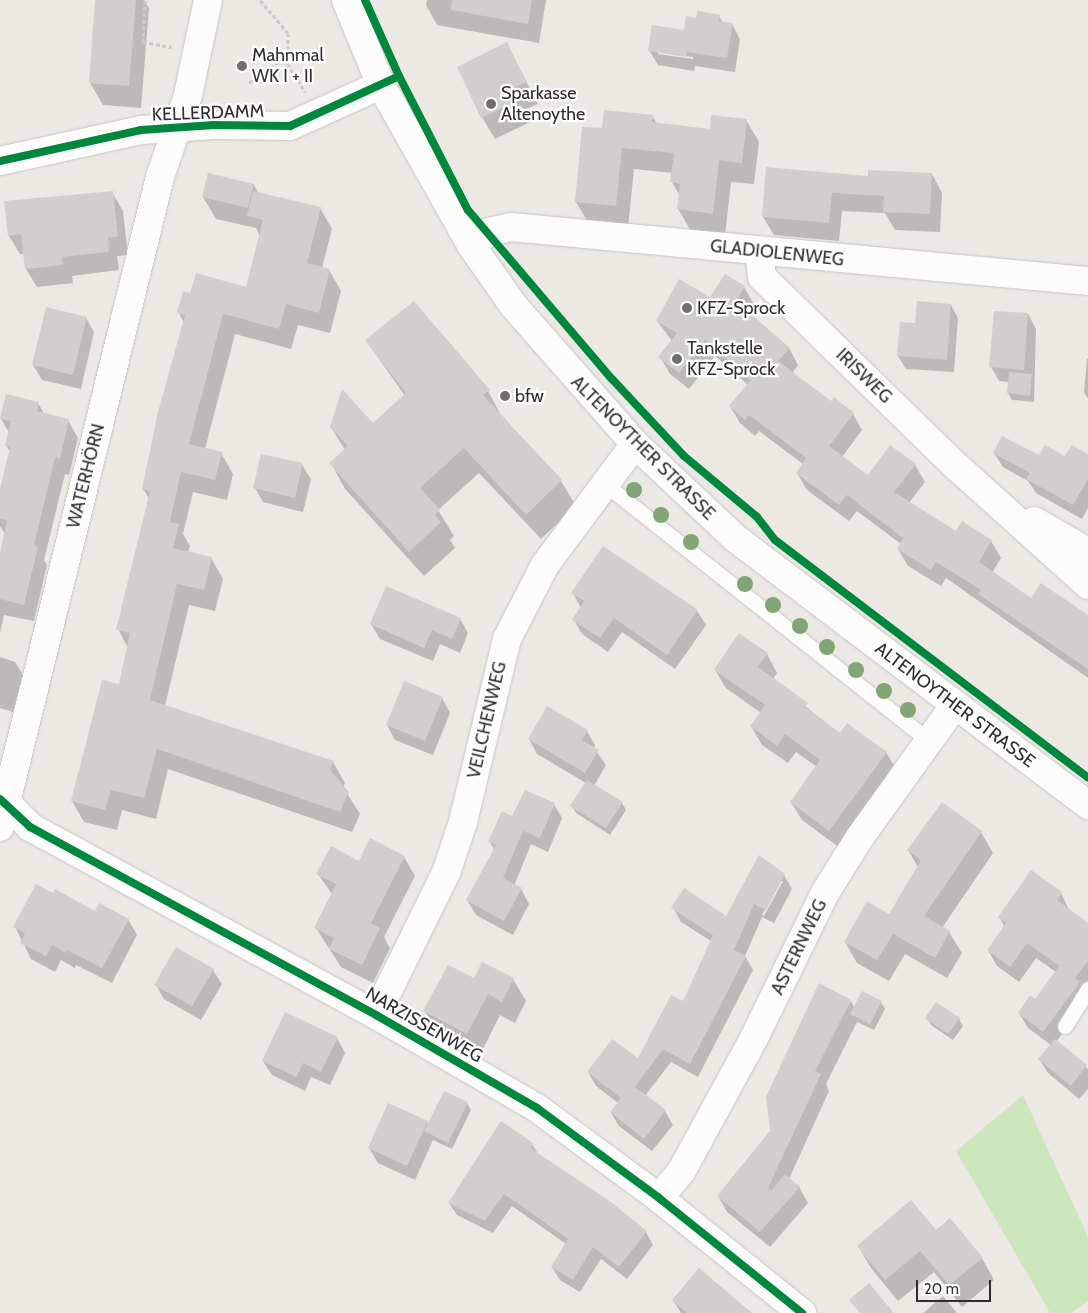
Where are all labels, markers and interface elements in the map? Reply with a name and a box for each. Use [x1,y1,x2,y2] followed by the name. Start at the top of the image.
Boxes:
[252,45,324,88] place label: Mahnmal WK I + II
[236,60,248,72] marker: Mahnmal WK I + II
[501,83,585,126] place label: Sparkasse Altenoythe
[485,98,497,110] marker: Sparkasse Altenoythe
[152,100,264,126] street label: KELLERDAMM
[709,235,845,271] street label: GLADIOLENWEG
[697,297,785,319] place label: KFZ-Sprock
[681,302,693,314] marker: KFZ-Sprock
[687,338,775,380] place label: Tankstelle KFZ-Sprock
[832,344,896,408] street label: IRISWEG
[671,353,683,365] marker: Tankstelle KFZ-Sprock
[566,371,720,525] street label: ALTENOYTHER STRASSE
[515,385,544,407] place label: bfw
[499,390,511,402] marker: bfw
[63,421,109,531] street label: WATERHÖRN
[871,638,1039,772] street label: ALTENOYTHER STRASSE
[463,659,511,781] street label: VEILCHENWEG
[767,896,831,998] street label: ASTERNWEG
[362,983,486,1067] street label: NARZISSENWEG
[918,1270,993,1302] scale bar
[924,1280,959,1298] text: 20 m

